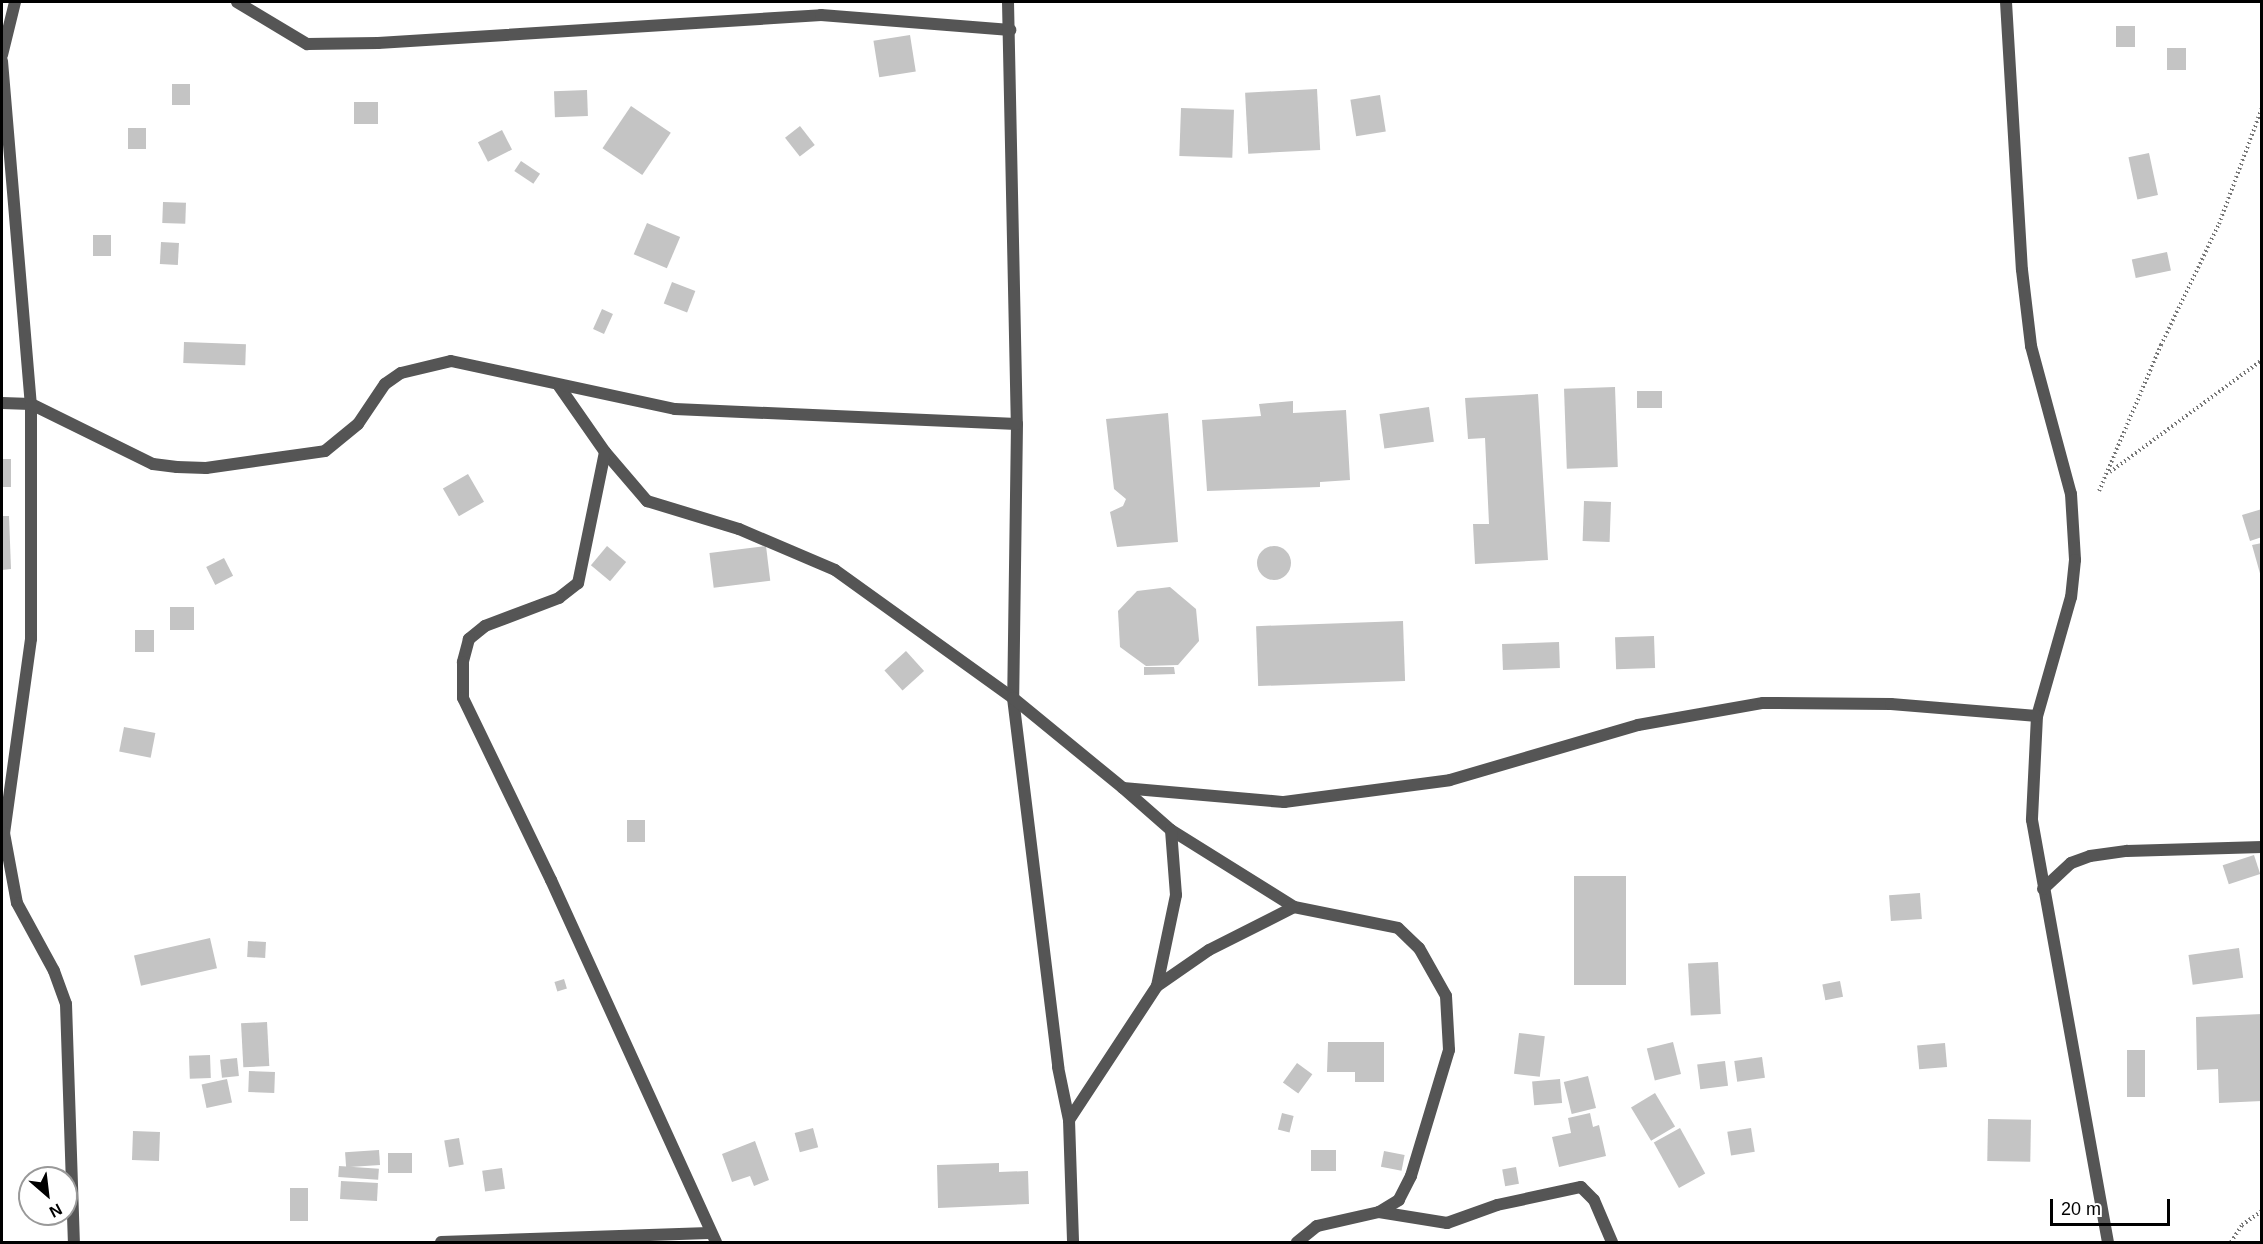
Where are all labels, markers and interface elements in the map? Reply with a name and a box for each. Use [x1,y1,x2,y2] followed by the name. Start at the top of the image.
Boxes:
[18,1166,78,1226] north arrow
[2053,1187,2173,1225] scale bar
[2061,1199,2101,1219] text: 20 m
[47,1200,65,1221] text: N

